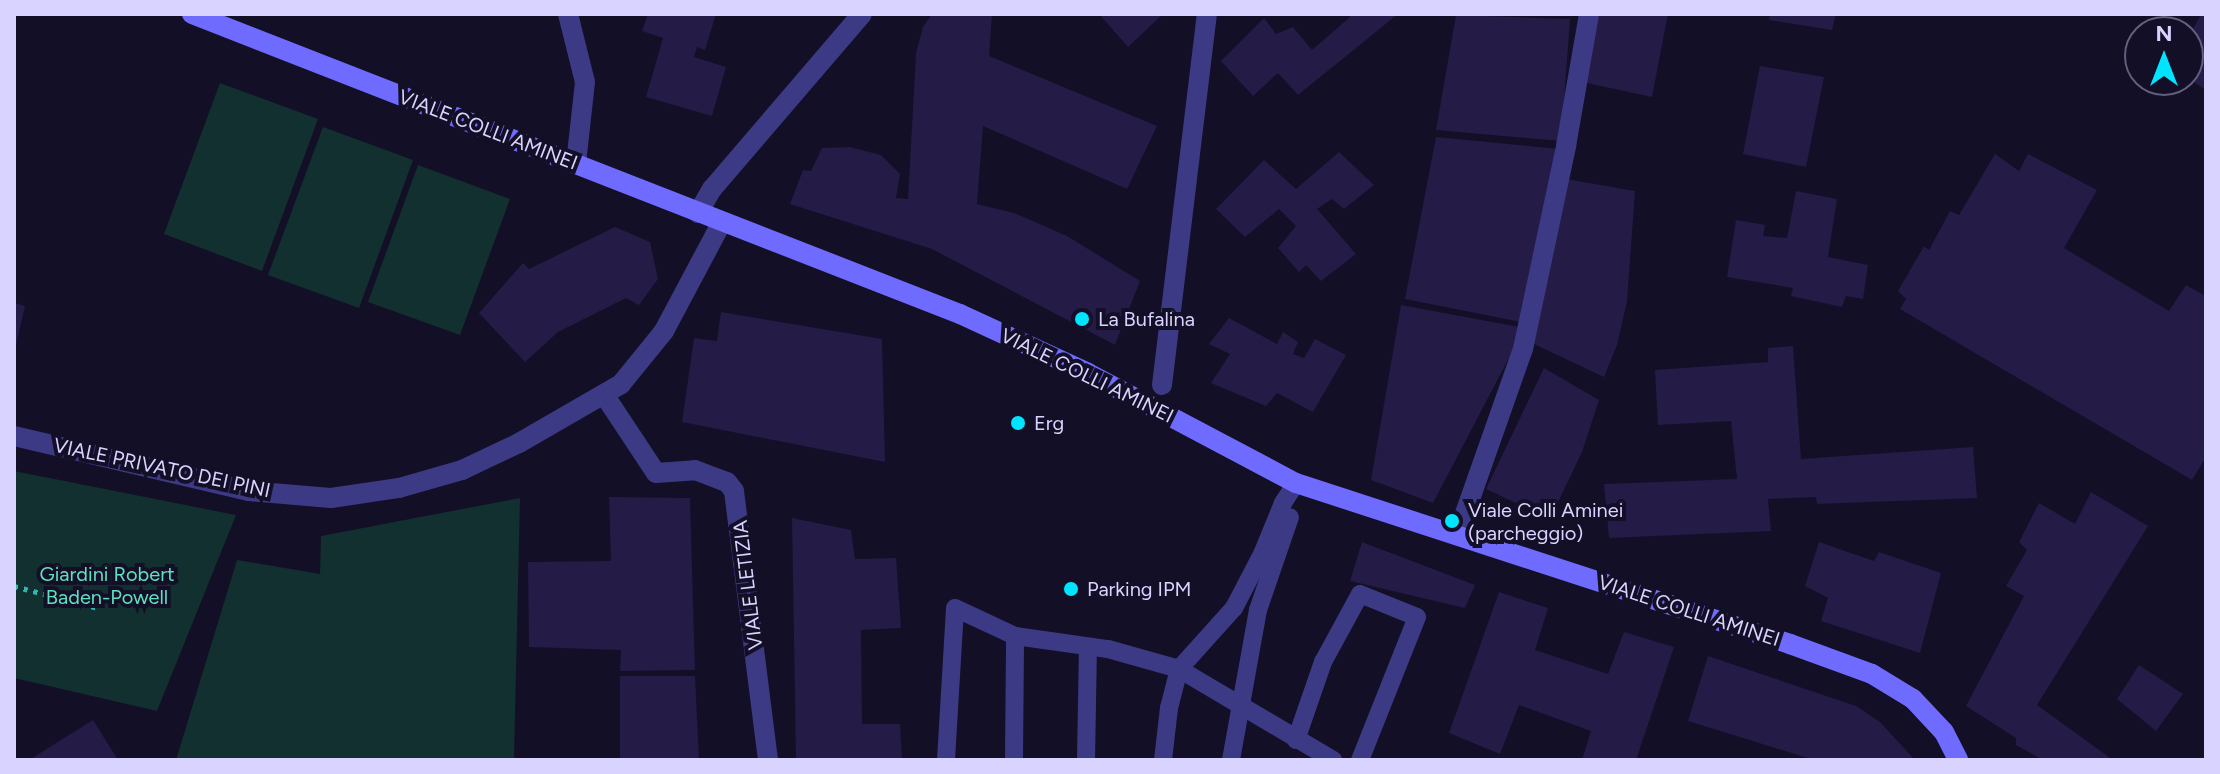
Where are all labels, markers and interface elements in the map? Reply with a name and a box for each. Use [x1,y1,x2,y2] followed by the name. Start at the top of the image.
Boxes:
[2124,16,2204,96] north arrow
[2155,20,2173,47] text: N
[395,85,581,175] street label: VIALE COLLI AMINEI
[1098,307,1195,331] place label: La Bufalina
[1073,310,1091,328] marker: La Bufalina
[996,324,1178,428] street label: VIALE COLLI AMINEI
[1034,411,1064,435] place label: Erg
[1009,414,1027,432] marker: Erg
[51,433,273,503] street label: VIALE PRIVATO DEI PINI
[1468,498,1623,545] place label: Viale Colli Aminei (parcheggio)
[1443,512,1461,530] marker: Viale Colli Aminei (parcheggio)
[728,519,768,651] street label: VIALE LETIZIA
[40,563,174,610] park label: Giardini Robert Baden-Powell
[1595,570,1783,652] street label: VIALE COLLI AMINEI
[1087,577,1191,601] place label: Parking IPM
[1062,580,1080,598] marker: Parking IPM

